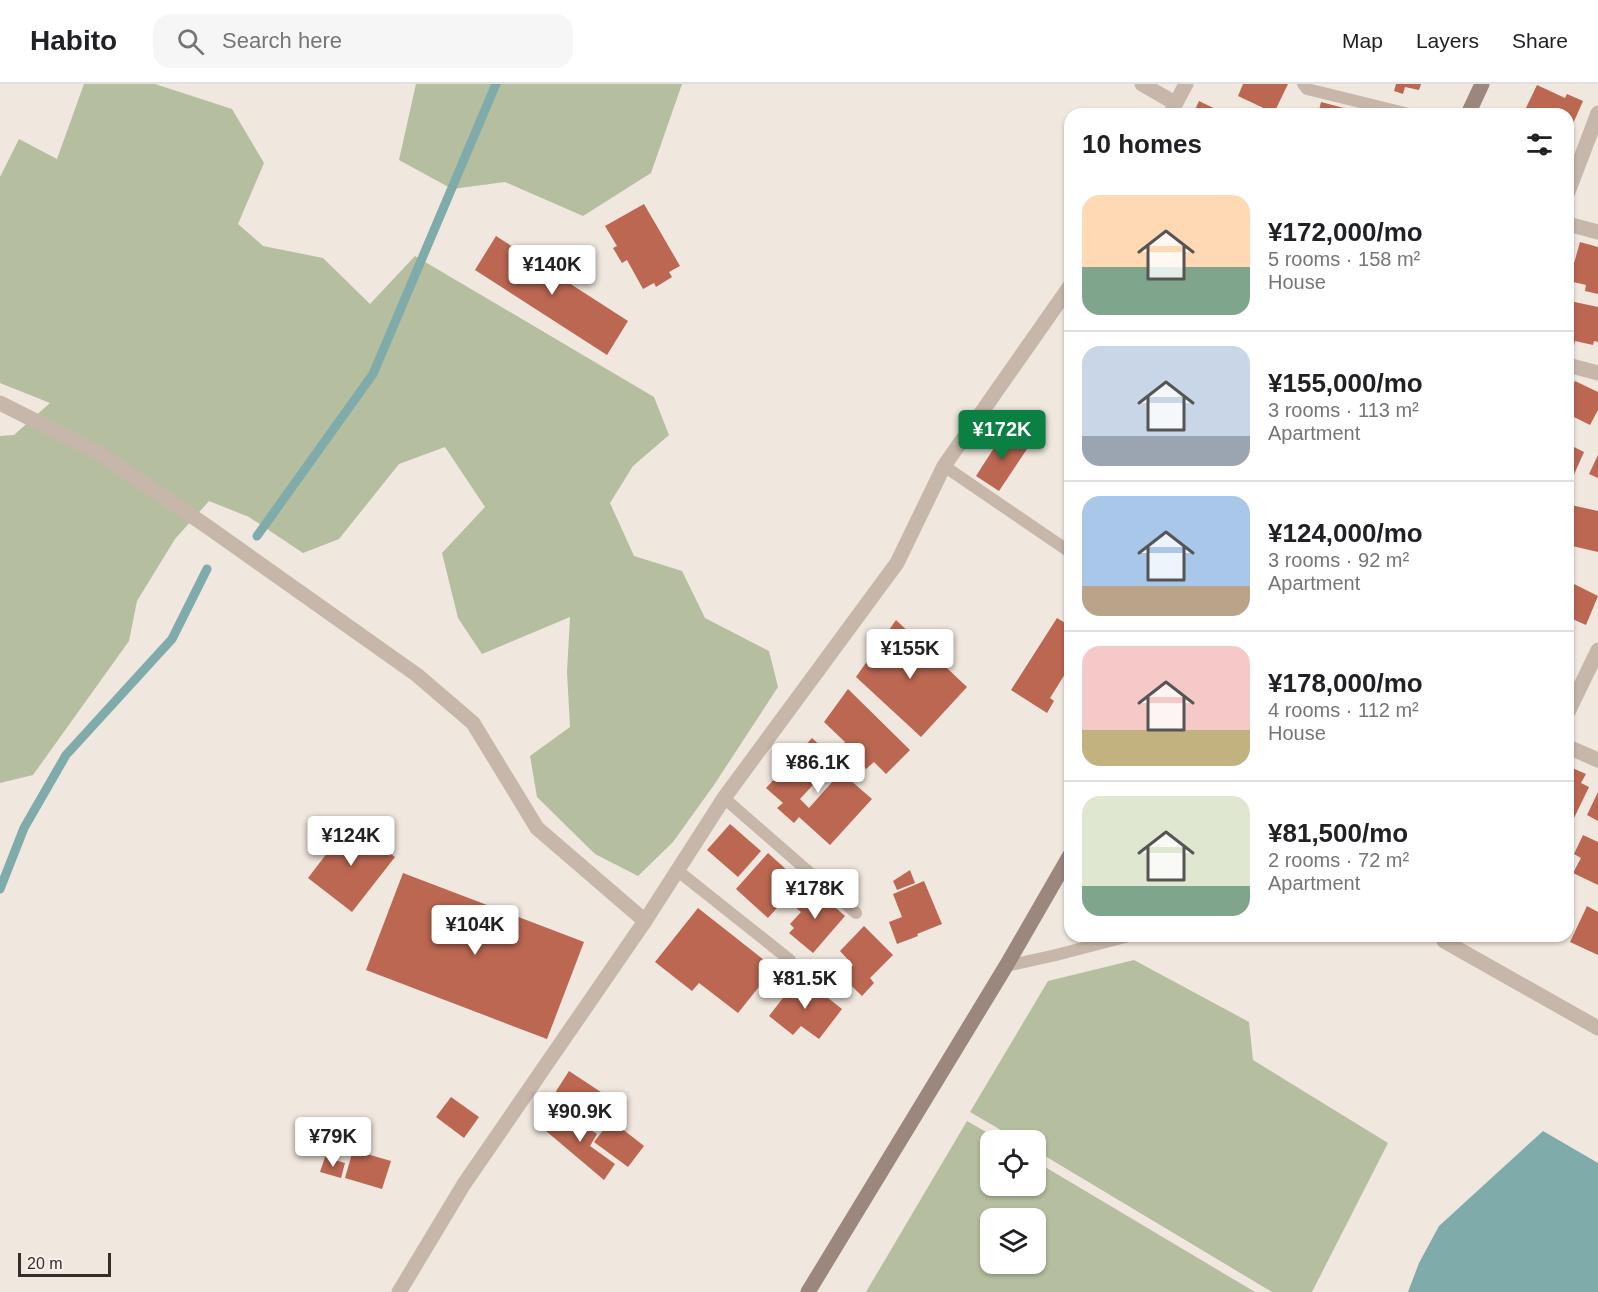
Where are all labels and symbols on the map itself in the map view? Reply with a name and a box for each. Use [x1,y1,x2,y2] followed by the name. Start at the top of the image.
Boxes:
[510,245,594,296] pin: ¥140K
[960,410,1044,461] pin: ¥172K
[868,629,952,680] pin: ¥155K
[769,743,867,794] pin: ¥86.1K
[309,816,393,867] pin: ¥124K
[773,869,857,920] pin: ¥178K
[433,905,517,956] pin: ¥104K
[756,959,854,1010] pin: ¥81.5K
[531,1092,629,1143] pin: ¥90.9K
[297,1117,369,1168] pin: ¥79K
[18,1250,111,1278] scale bar

